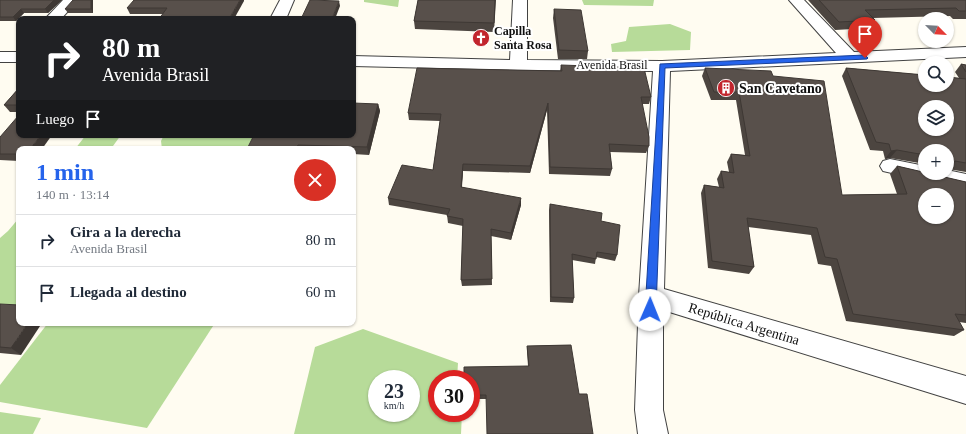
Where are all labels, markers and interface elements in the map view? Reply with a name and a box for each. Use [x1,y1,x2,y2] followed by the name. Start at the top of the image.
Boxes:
[918,12,954,48] north arrow
[918,12,954,224] map controls
[848,17,882,58] pin
[854,23,876,45] icon: arrive
[494,24,552,52] place label: Capilla Santa Rosa
[471,28,491,48] church icon: Capilla Santa Rosa
[36,32,88,84] icon: right
[102,32,160,63] text: 80 m
[918,56,954,92] button: search
[576,58,648,72] street label: Avenida Brasil
[102,65,209,85] text: Avenida Brasil
[716,78,736,98] building icon: San Cavetano
[739,81,822,96] place label: San Cavetano
[918,100,954,136] button: layers
[82,108,104,130] icon: arrive
[36,111,74,127] text: Luego
[918,144,954,180] button: +
[36,159,94,185] text: 1 min
[294,159,336,201] button: close
[36,187,109,202] text: 140 m · 13:14
[918,188,954,224] button: −
[70,224,181,240] text: Gira a la derecha
[36,230,58,252] icon: right
[306,232,336,248] text: 80 m
[70,241,147,256] text: Avenida Brasil
[36,282,58,304] icon: arrive
[70,284,187,300] text: Llegada al destino
[306,284,336,300] text: 60 m
[629,289,671,331] position arrow
[687,300,802,348] street label: República Argentina
[428,370,480,422] speed limit sign: 30
[384,380,404,402] text: 23
[384,400,404,411] text: km/h

